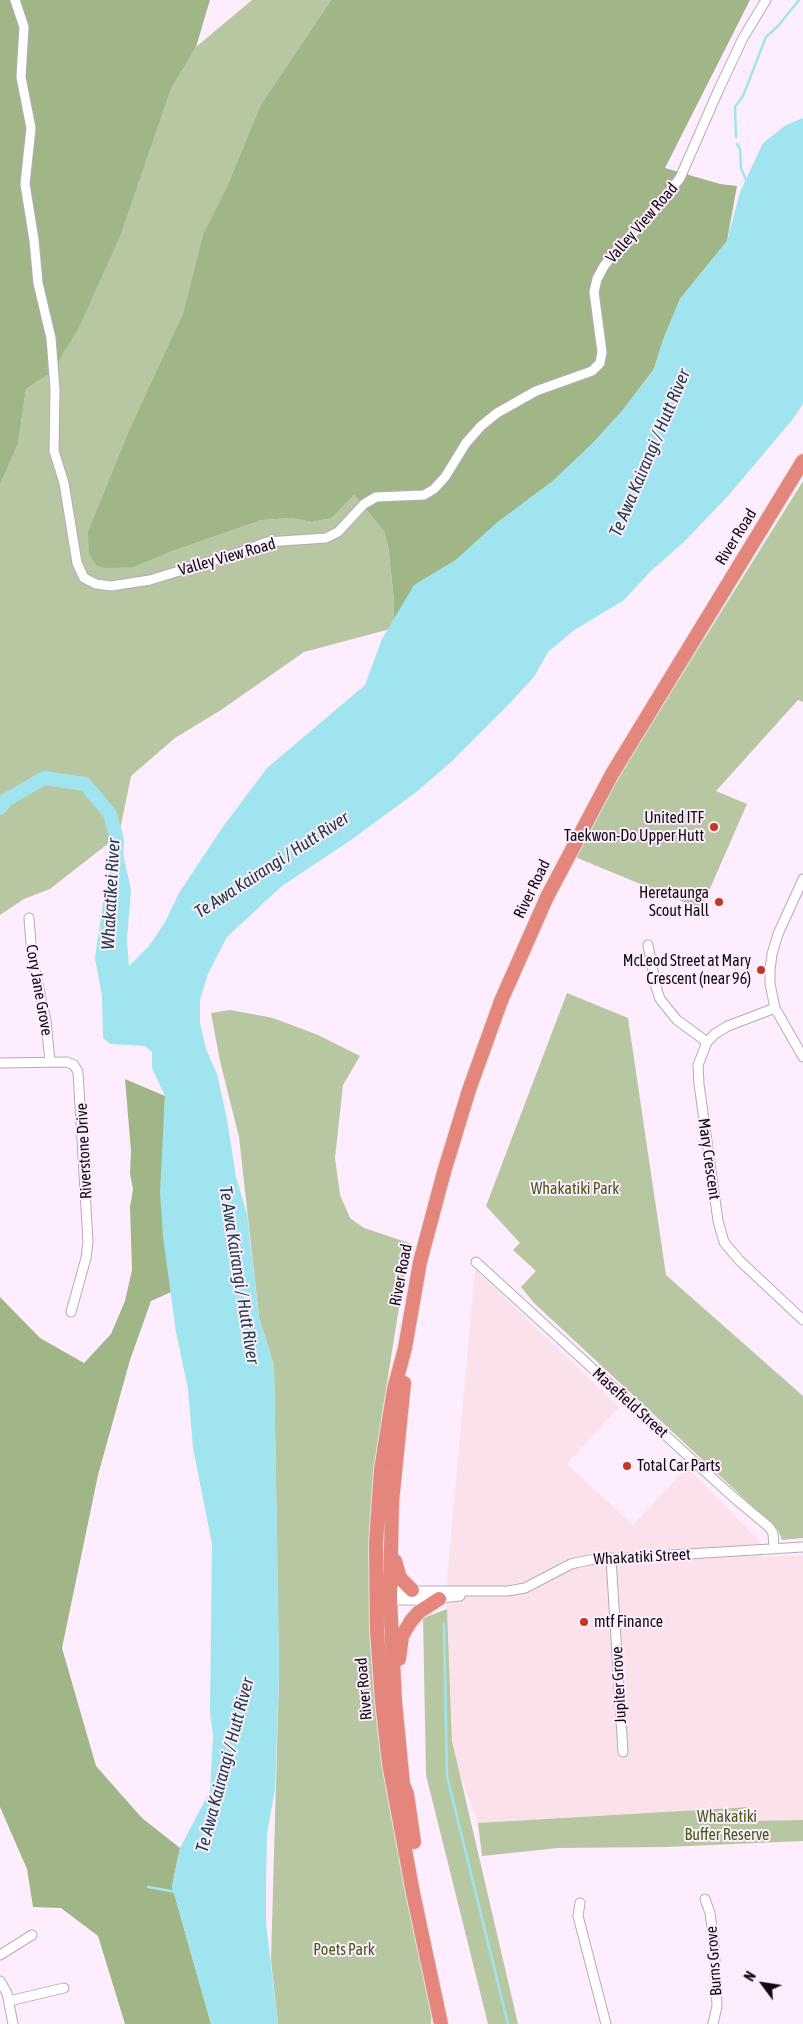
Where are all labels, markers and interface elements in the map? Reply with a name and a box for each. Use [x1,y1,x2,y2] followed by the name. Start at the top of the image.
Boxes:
[602,179,682,267] street label: Valley View Road
[605,366,695,540] water label: Te Awa Kairangi / Hutt River
[711,505,761,569] street label: River Road
[176,534,278,580] street label: Valley View Road
[191,807,353,923] water label: Te Awa Kairangi / Hutt River
[564,808,704,846] place label: United ITF Taekwon-Do Upper Hutt
[708,821,720,833] marker: United ITF Taekwon-Do Upper Hutt
[97,838,125,950] water label: Whakatīkei River
[510,857,554,921] street label: River Road
[639,883,709,921] place label: Heretaunga Scout Hall
[713,896,725,908] marker: Heretaunga Scout Hall
[22,943,56,1037] street label: Cory Jane Grove
[623,951,751,989] place label: McLeod Street at Mary Crescent (near 96)
[755,964,767,976] marker: McLeod Street at Mary Crescent (near 96)
[72,1103,96,1199] street label: Riverstone Drive
[694,1117,724,1201] street label: Mary Crescent
[531,1179,619,1199] park label: Whakatiki Park
[214,1184,264,1366] water label: Te Awa Kairangi / Hutt River
[386,1242,416,1308] street label: River Road
[588,1364,672,1442] street label: Masefield Street
[637,1456,720,1476] place label: Total Car Parts
[621,1460,633,1472] marker: Total Car Parts
[593,1545,691,1569] street label: Whakatiki Street
[594,1612,663,1632] place label: mtf Finance
[578,1616,590,1628] marker: mtf Finance
[607,1646,631,1724] street label: Jupiter Grove
[352,1657,376,1721] street label: River Road
[191,1675,259,1855] water label: Te Awa Kairangi / Hutt River
[685,1807,769,1845] park label: Whakatiki Buffer Reserve
[702,1925,726,1997] street label: Burns Grove
[313,1940,375,1960] park label: Poets Park
[738,1959,788,2009] north arrow
[741,1969,759,1984] text: N

